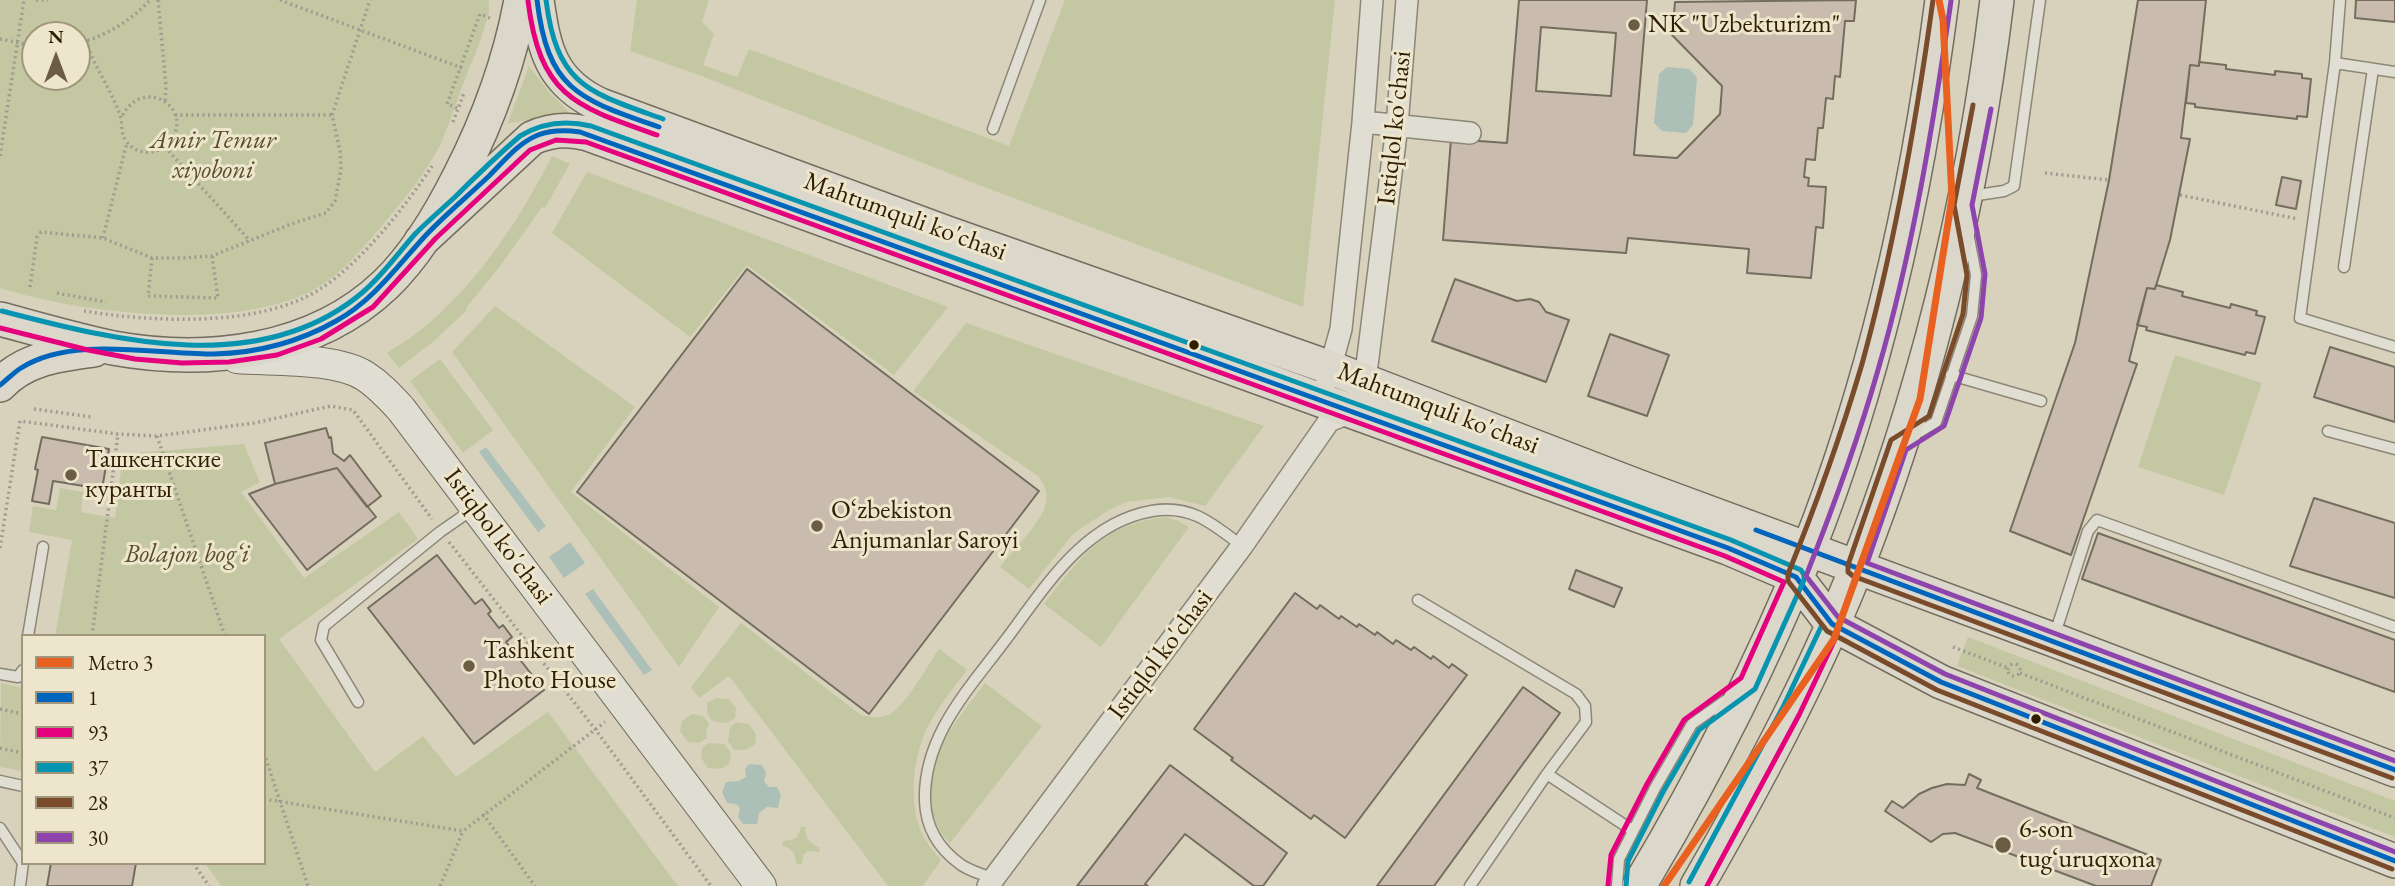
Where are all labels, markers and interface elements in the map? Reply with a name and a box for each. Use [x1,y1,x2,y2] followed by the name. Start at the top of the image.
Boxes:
[1648,9,1840,41] place label: NK "Uzbekturizm"
[1626,17,1642,33] marker: NK "Uzbekturizm"
[21,21,91,91] north arrow
[48,24,64,49] text: N
[1371,49,1419,207] street label: Istiqlol ko'chasi
[150,125,276,186] park label: Amir Temur xiyoboni
[799,166,1011,268] street label: Mahtumquli ko'chasi
[1187,338,1201,352] unlabelled marker
[1333,356,1543,462] street label: Mahtumquli ko'chasi
[85,444,221,505] place label: Ташкентские куранты
[437,463,559,611] street label: Istiqbol ko'chasi
[63,467,79,483] marker: Ташкентские куранты
[831,495,1018,556] place label: O‘zbekiston Anjumanlar Saroyi
[809,518,825,534] marker: O‘zbekiston Anjumanlar Saroyi
[124,539,250,571] park label: Bolajon bog‘i
[1102,584,1220,726] street label: Istiqlol ko'chasi
[21,634,266,865] legend
[483,635,616,696] place label: Tashkent Photo House
[88,649,153,676] text: Metro 3
[461,658,477,674] marker: Tashkent Photo House
[88,684,98,711] text: 1
[2029,712,2043,726] unlabelled marker
[88,719,108,746] text: 93
[88,754,108,781] text: 37
[88,789,108,816] text: 28
[2019,814,2156,876] place label: 6-son tug‘uruqxona
[88,824,108,851] text: 30
[1993,835,2013,855] marker: 6-son tug‘uruqxona

